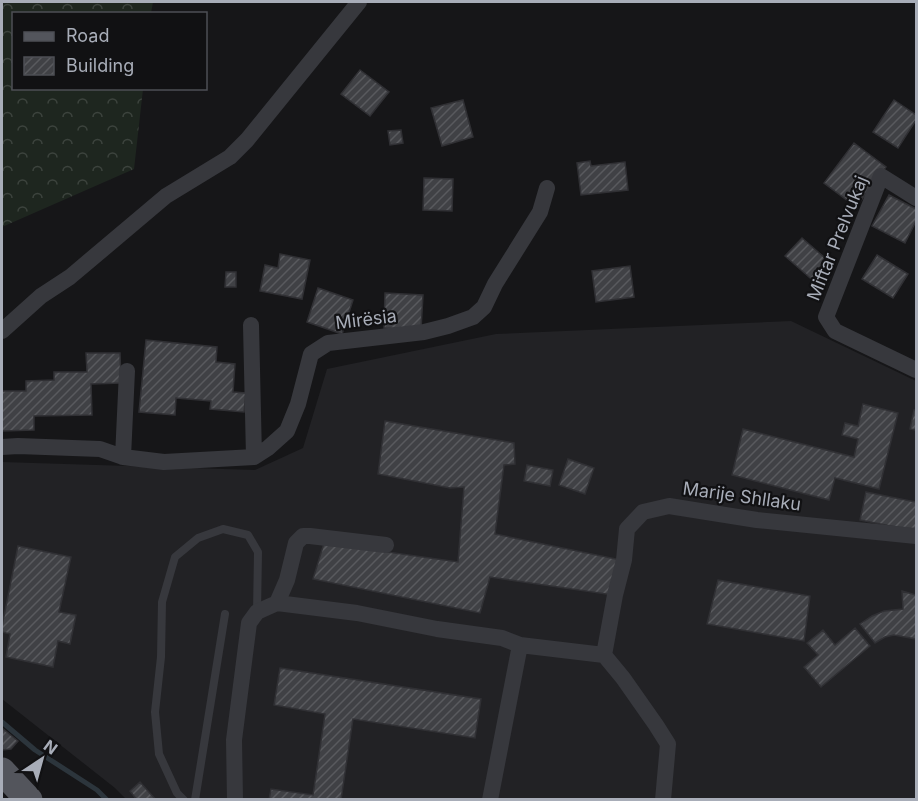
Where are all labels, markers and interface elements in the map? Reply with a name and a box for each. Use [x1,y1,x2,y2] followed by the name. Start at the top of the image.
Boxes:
[12,12,207,90] legend
[66,25,109,46] text: Road
[66,55,134,76] text: Building
[802,173,872,303] street label: Miftar Prelvukaj
[334,305,398,333] street label: Mirësia
[681,477,803,515] street label: Marije Shllaku
[12,729,72,789] north arrow
[40,735,62,759] text: N

